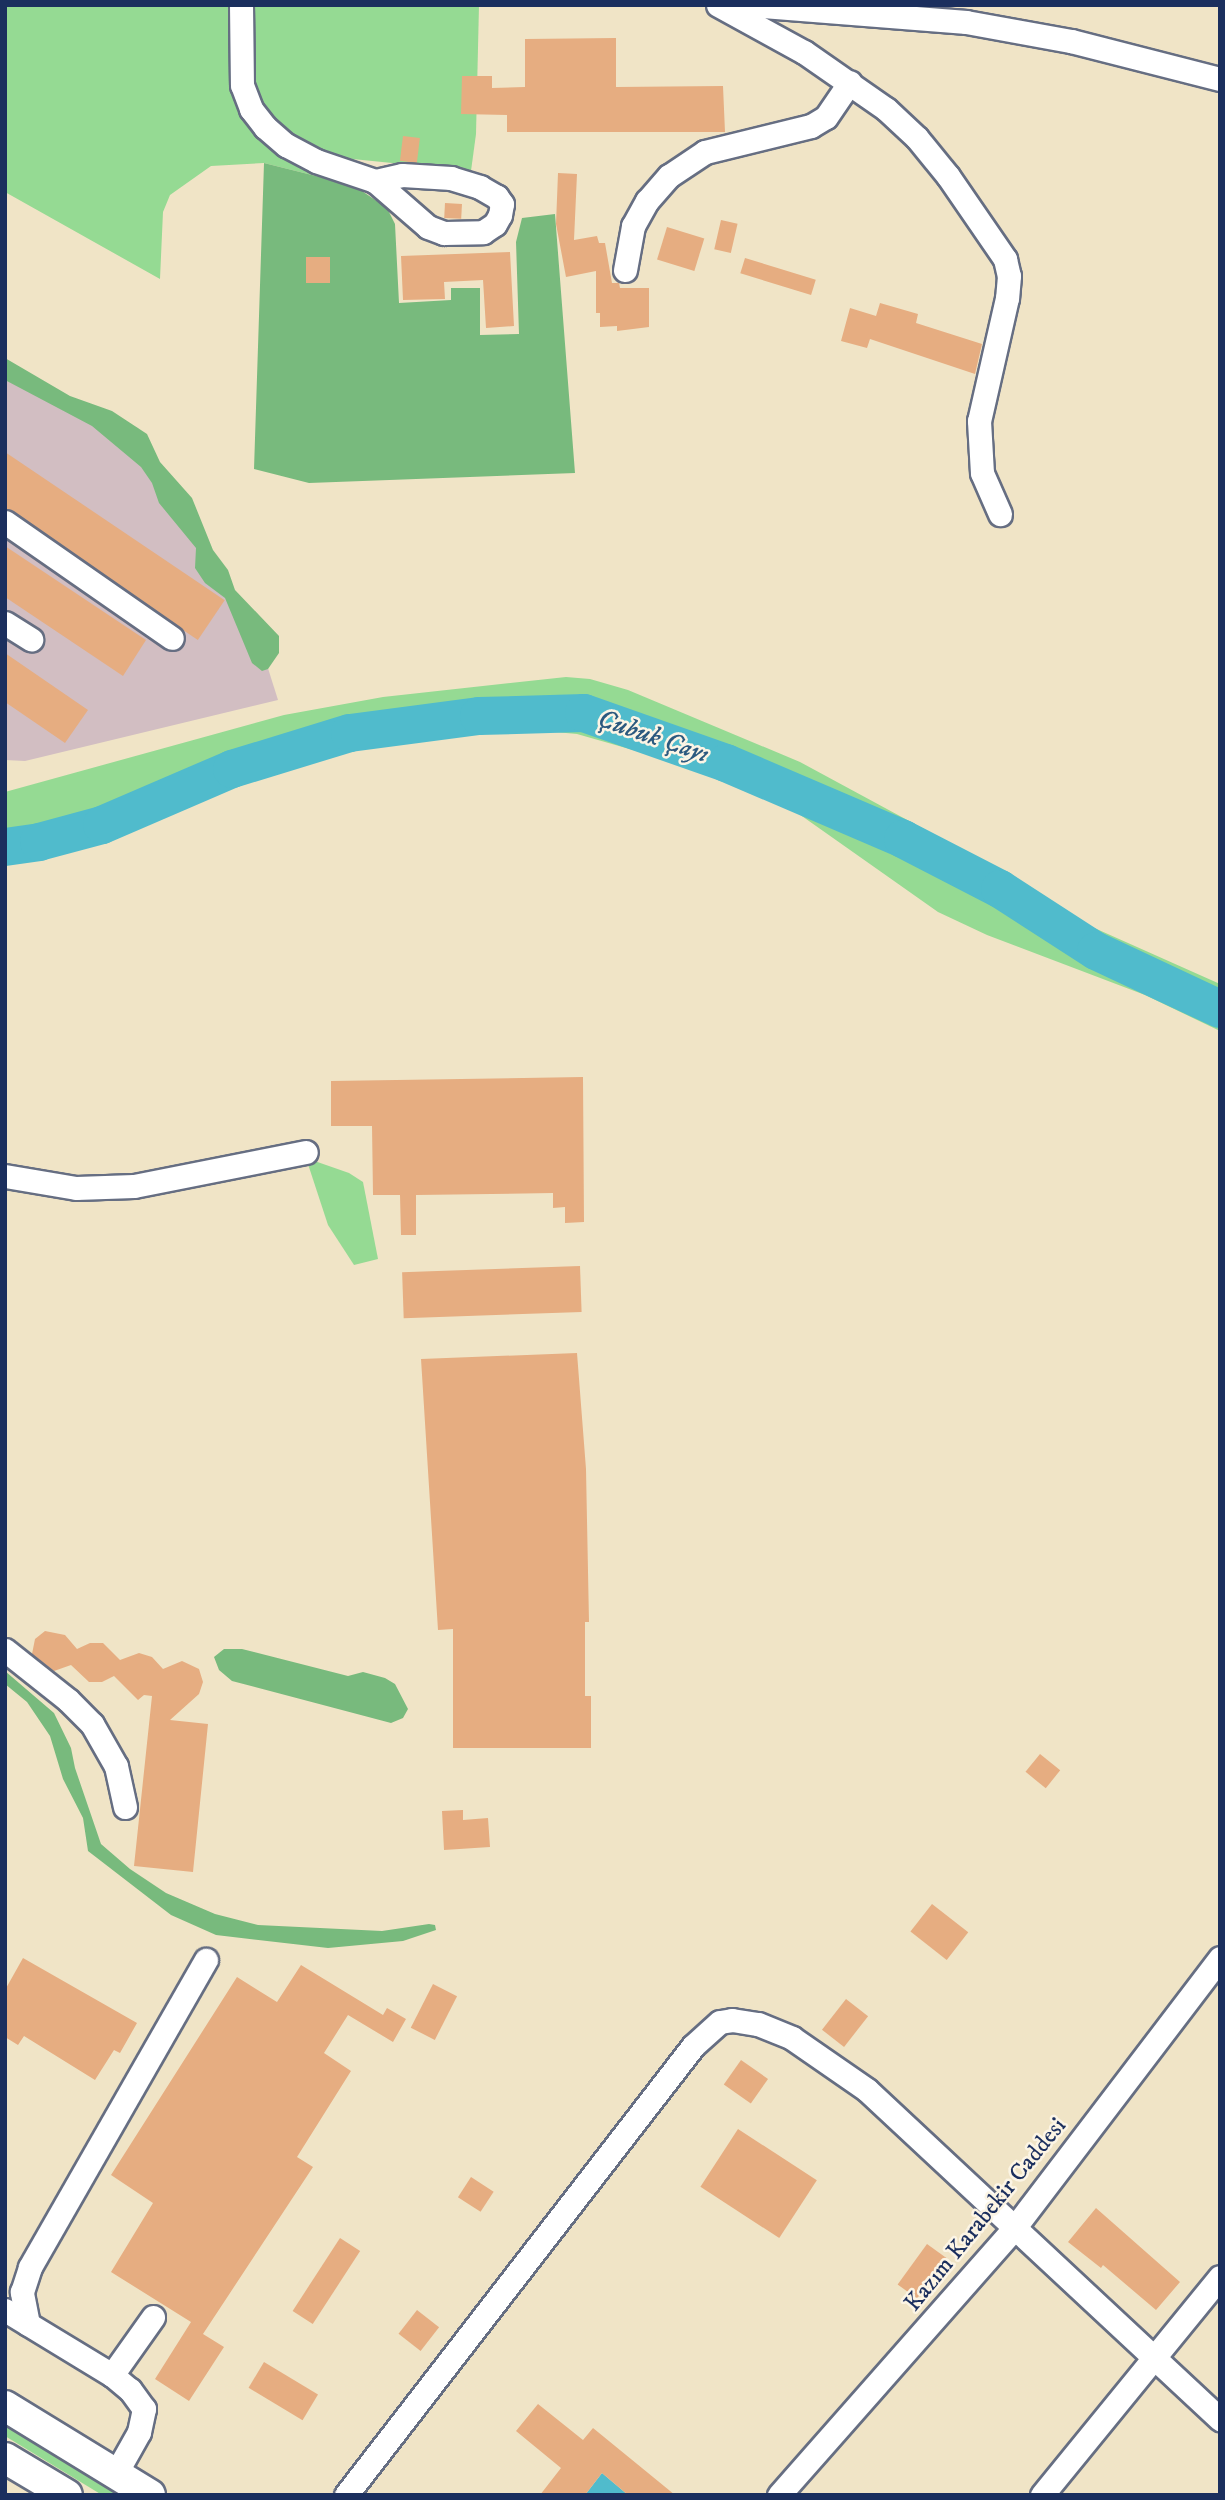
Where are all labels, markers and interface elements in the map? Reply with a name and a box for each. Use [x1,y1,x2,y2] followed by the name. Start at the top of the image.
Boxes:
[593,703,713,771] water label: Çubuk Çayı
[899,2112,1073,2318] street label: Kazım Karabekir Caddesi

